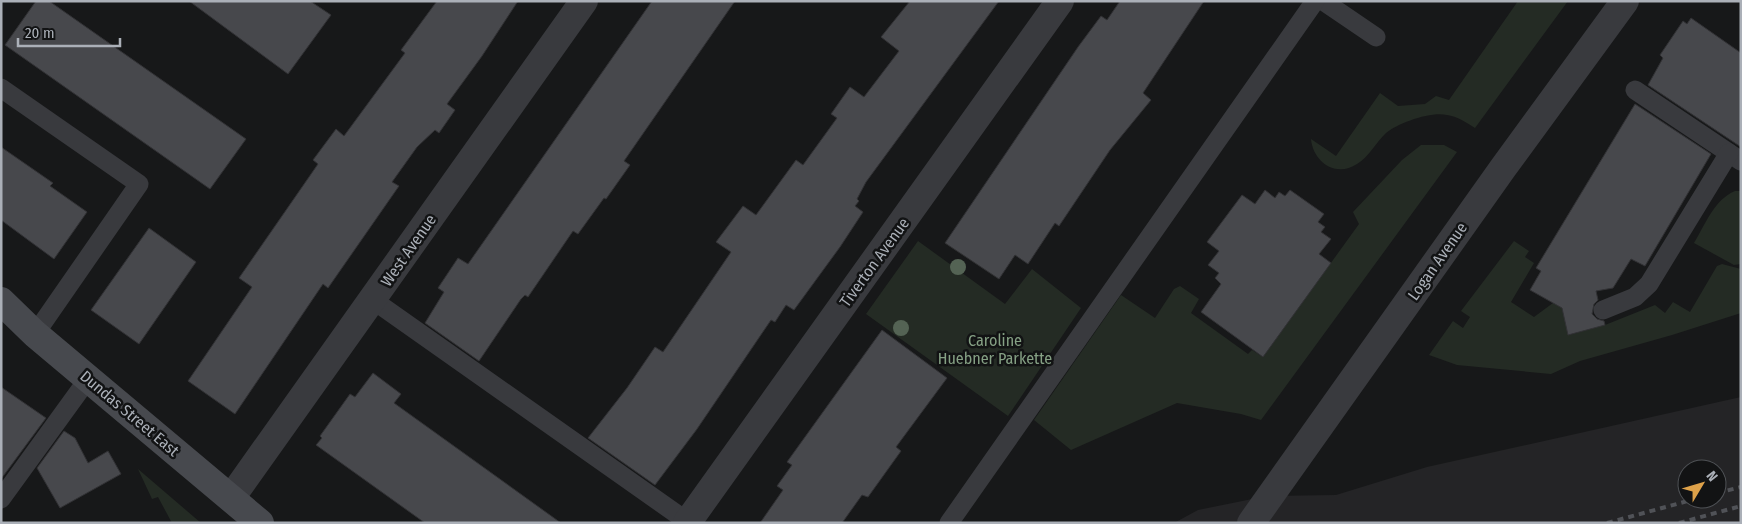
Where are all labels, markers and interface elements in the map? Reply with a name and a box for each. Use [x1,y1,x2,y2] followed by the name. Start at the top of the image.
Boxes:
[18,15,120,47] scale bar
[25,24,55,42] text: 20 m
[377,211,440,290] street label: West Avenue
[836,214,913,311] street label: Tiverton Avenue
[1404,219,1471,304] street label: Logan Avenue
[938,331,1052,368] park label: Caroline Huebner Parkette
[76,367,184,461] street label: Dundas Street East
[1677,459,1727,509] north arrow
[1703,468,1721,485] text: N

